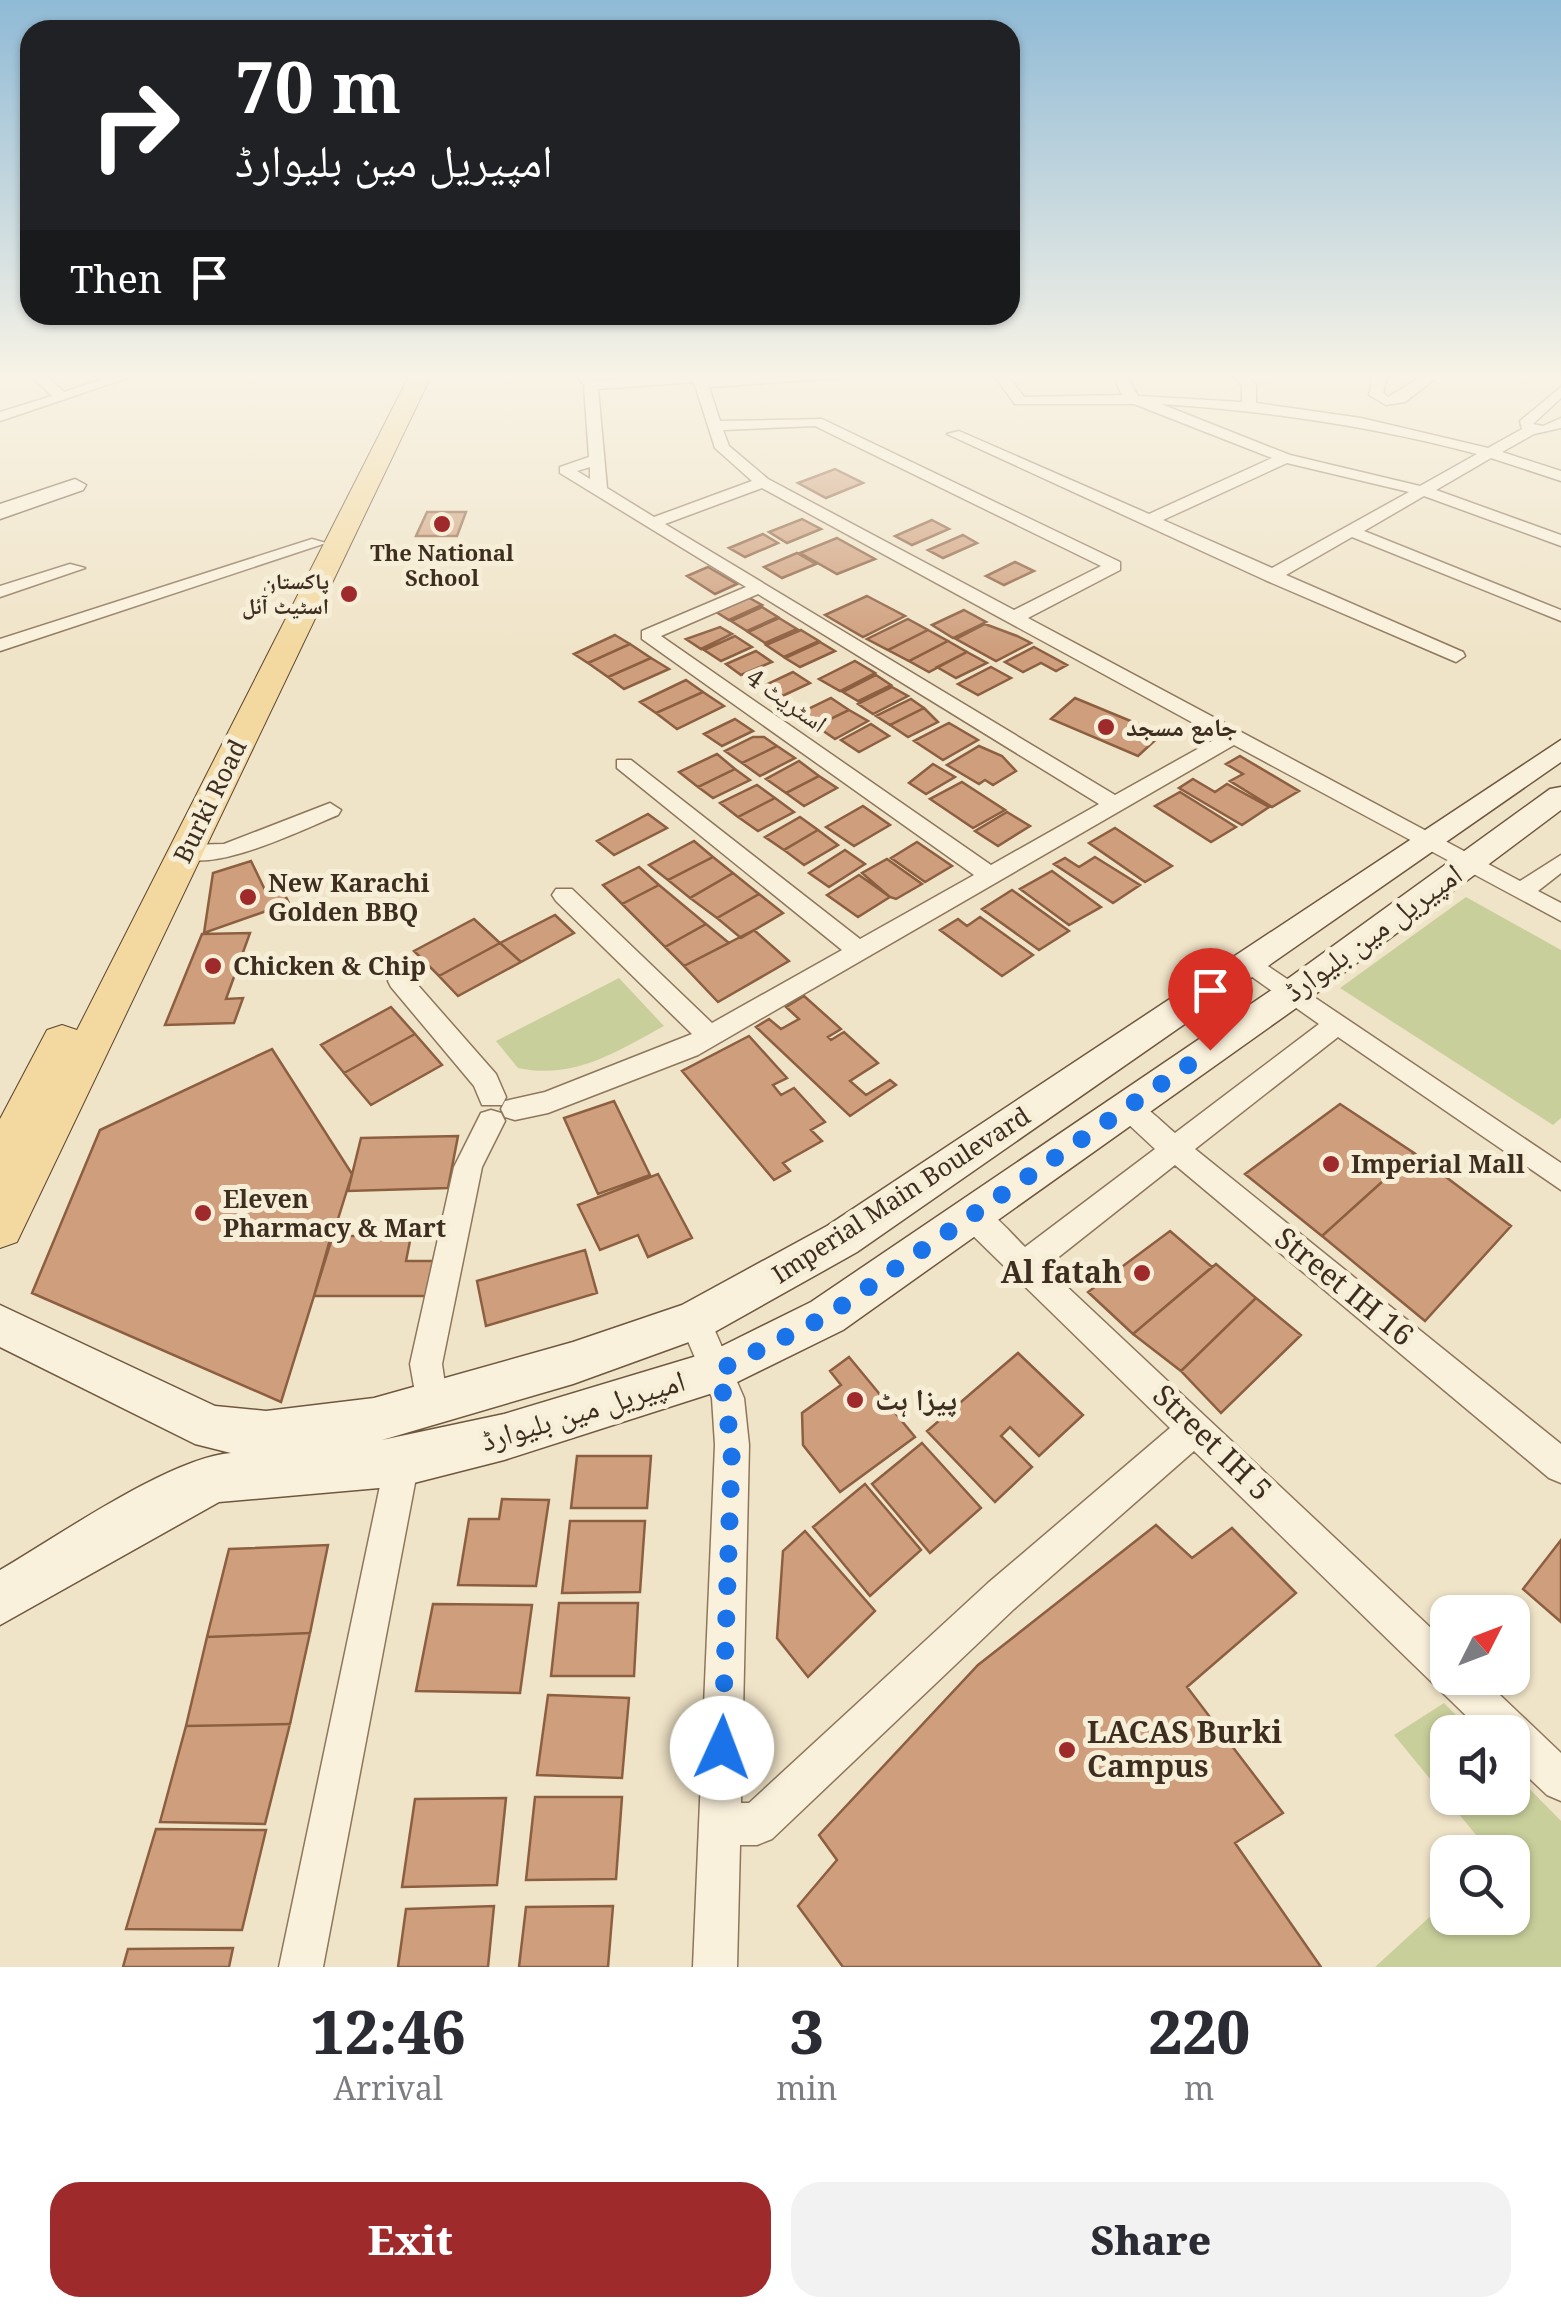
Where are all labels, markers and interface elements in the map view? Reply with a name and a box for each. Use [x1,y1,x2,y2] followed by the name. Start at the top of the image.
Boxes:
[235,38,401,134] text: 70 m
[70,60,200,190] icon: right
[235,129,553,190] text: امپیریل مین بلیوارڈ
[182,250,237,305] icon: arrive
[70,252,162,304] text: Then
[431,513,453,535] marker: The National School
[370,537,514,592] place label: The National School
[242,565,329,620] place label: پاکستان اسٹیٹ آئل
[338,583,360,605] marker: پاکستان اسٹیٹ آئل
[741,659,835,739] street label: اسٹریٹ 4
[1126,709,1237,744] place label: جامع مسجد
[1095,716,1117,738] marker: جامع مسجد
[165,733,254,868] street label: Burki Road
[1274,853,1470,1011] street label: امپیریل مین بلیوارڈ
[268,865,430,928] place label: New Karachi Golden BBQ
[237,886,259,908] marker: New Karachi Golden BBQ
[233,948,426,982] place label: Chicken & Chip
[1168,948,1253,1051] pin
[202,955,224,977] marker: Chicken & Chip
[1183,963,1238,1018] icon: arrive
[765,1098,1036,1290] street label: Imperial Main Boulevard
[1351,1146,1525,1180] place label: Imperial Mall
[1320,1153,1342,1175] marker: Imperial Mall
[223,1181,446,1244] place label: Eleven Pharmacy & Mart
[192,1202,214,1224] marker: Eleven Pharmacy & Mart
[1267,1217,1423,1355] street label: Street IH 16
[1001,1251,1122,1292] place label: Al fatah
[1131,1262,1153,1284] marker: Al fatah
[475,1359,690,1460] street label: امپیریل مین بلیوارڈ
[1145,1375,1282,1509] street label: Street IH 5
[875,1378,957,1419] place label: پیزا ہٹ
[844,1389,866,1411] marker: پیزا ہٹ
[1430,1595,1530,1695] north arrow
[1430,1595,1530,1935] map controls
[670,1696,774,1800] position arrow
[1087,1711,1282,1786] place label: LACAS Burki Campus
[1430,1715,1530,1815] button: sound
[1056,1739,1078,1761] marker: LACAS Burki Campus
[1430,1835,1530,1935] button: search
[311,1990,466,2072] text: 12:46
[790,1990,824,2072] text: 3
[1148,1990,1250,2072] text: 220
[333,2066,443,2109] text: Arrival
[776,2066,837,2109] text: min
[1184,2066,1214,2109] text: m
[50,2182,771,2297] button: Exit
[791,2182,1511,2297] button: Share

